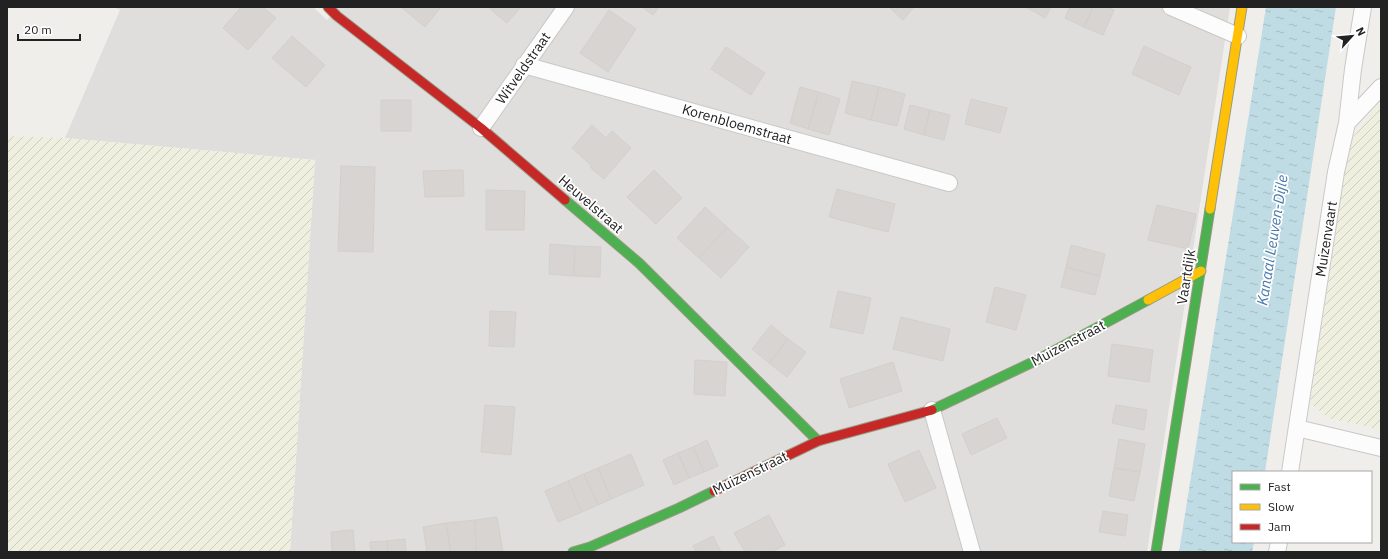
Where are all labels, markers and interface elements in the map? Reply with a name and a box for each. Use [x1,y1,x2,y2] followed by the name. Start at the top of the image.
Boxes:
[18,16,80,42] scale bar
[1332,16,1372,56] north arrow
[24,22,52,37] text: 20 m
[1353,25,1369,38] text: N
[492,28,554,108] street label: Witveldstraat
[680,100,794,148] street label: Korenbloemstraat
[555,171,627,237] street label: Heuvelstraat
[1252,173,1292,307] water label: Kanaal Leuven-Dijle
[1311,200,1341,278] street label: Muizenvaart
[1173,248,1199,306] street label: Vaartdijk
[1028,316,1108,370] street label: Muizenstraat
[709,447,791,499] street label: Muizenstraat
[1232,471,1372,543] legend
[1268,479,1291,494] text: Fast
[1268,499,1294,514] text: Slow
[1268,519,1291,534] text: Jam

